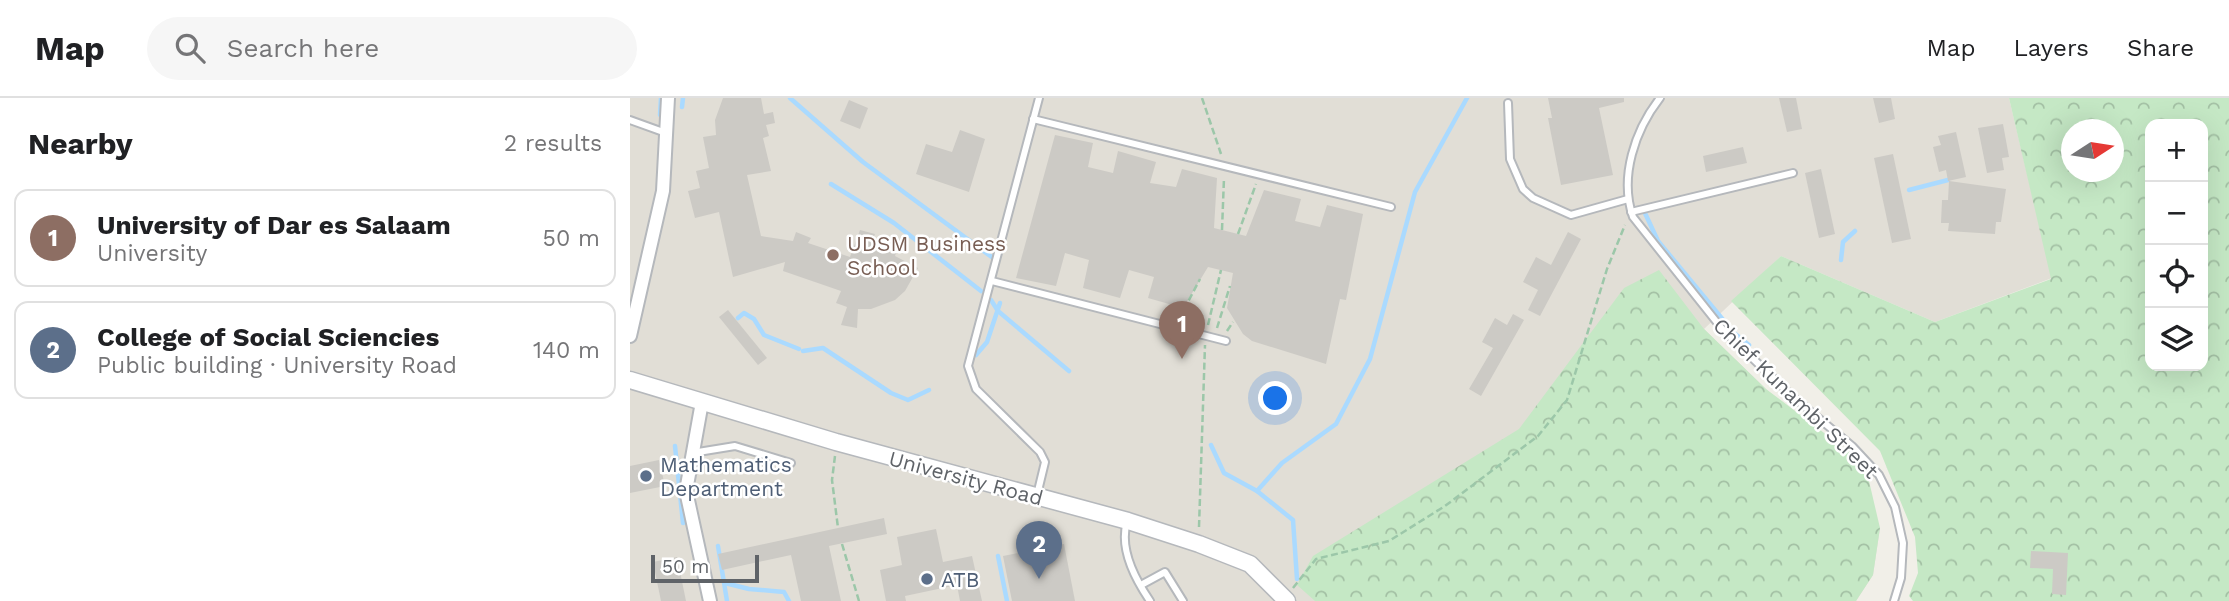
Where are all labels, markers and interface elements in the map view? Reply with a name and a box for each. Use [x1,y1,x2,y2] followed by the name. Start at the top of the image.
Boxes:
[147,17,637,80] search box
[35,29,105,68] text: Map
[171,29,209,67] icon: search
[227,33,379,63] text: Search here
[1927,34,1975,62] text: Map
[2013,34,2089,62] text: Layers
[2127,34,2194,62] text: Share
[2061,119,2124,182] north arrow
[2145,119,2208,371] map controls
[2145,119,2208,182] button: +
[28,126,133,161] text: Nearby
[504,130,602,157] text: 2 results
[2145,182,2208,245] button: −
[97,210,451,240] text: University of Dar es Salaam
[48,225,58,252] text: 1
[543,225,600,252] text: 50 m
[847,231,1006,280] place label: UDSM Business School
[97,240,207,267] text: University
[2145,245,2208,308] button: locate
[825,247,841,263] marker: UDSM Business School
[1159,301,1205,359] pin: 1
[2145,308,2208,371] button: layers
[1708,313,1884,483] street label: Chief Kunambi Street
[97,322,439,352] text: College of Social Sciencies
[46,337,60,364] text: 2
[533,337,600,364] text: 140 m
[97,352,457,379] text: Public building · University Road
[1258,381,1292,415] your location
[886,445,1046,511] street label: University Road
[660,452,792,501] place label: Mathematics Department
[638,468,654,484] marker: Mathematics Department
[1016,521,1062,579] pin: 2
[651,552,760,584] scale bar
[662,555,709,578] text: 50 m
[941,567,979,592] place label: ATB
[919,571,935,587] marker: ATB

